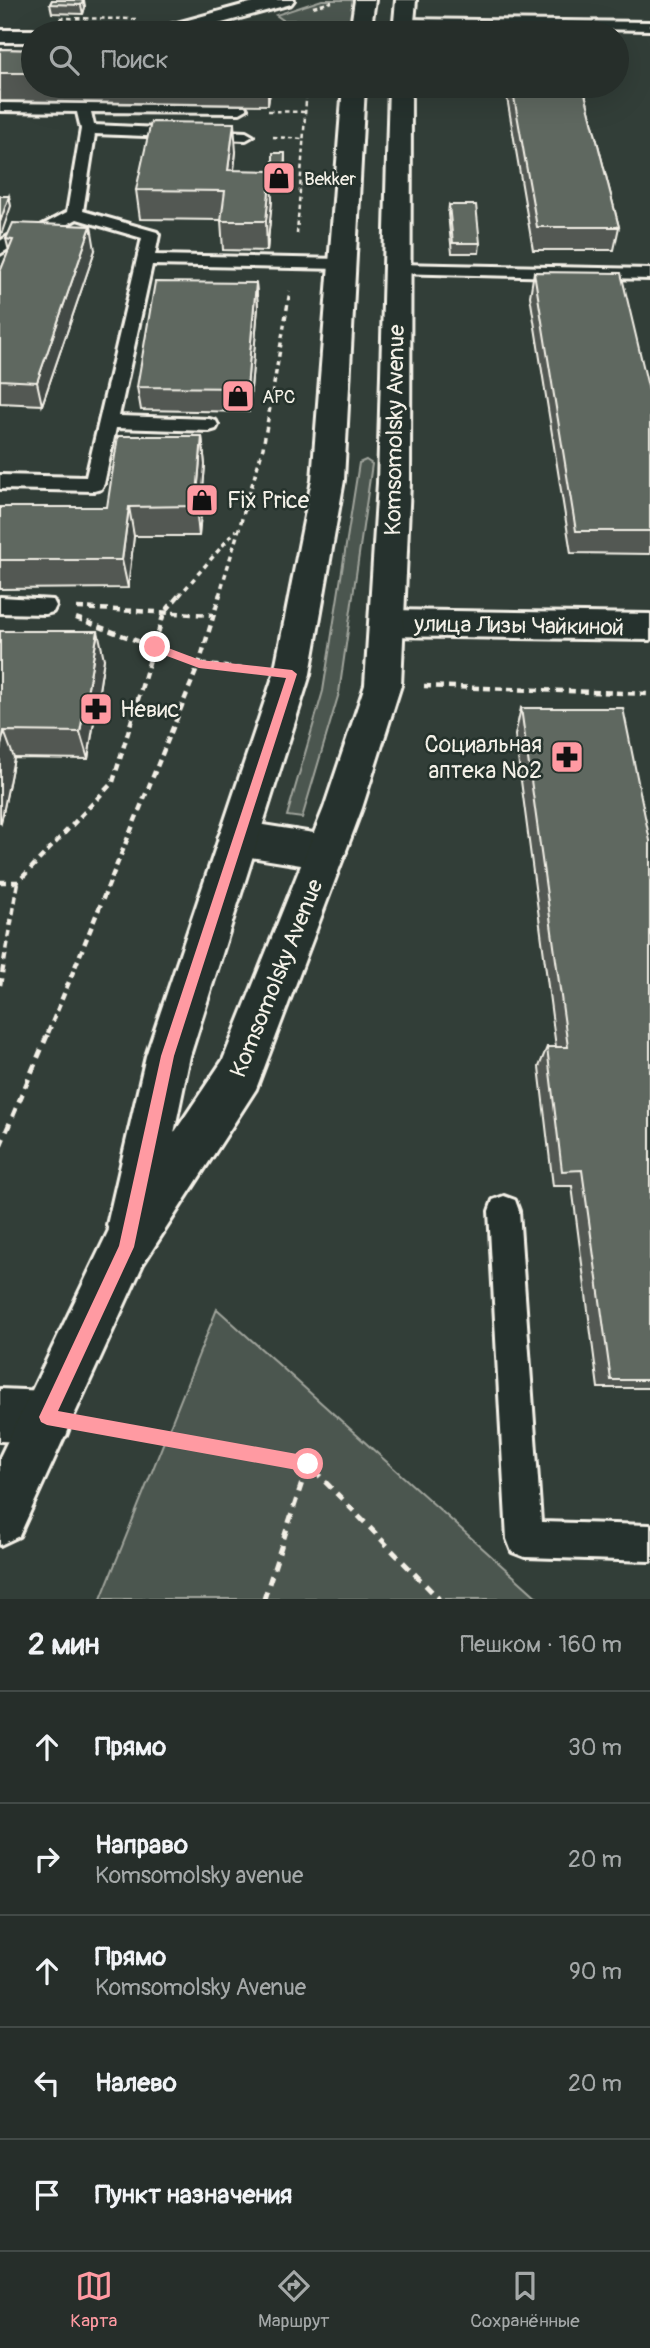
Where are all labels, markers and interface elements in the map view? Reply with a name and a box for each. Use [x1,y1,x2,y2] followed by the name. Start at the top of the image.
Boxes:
[21,21,629,98] search box
[45,41,83,79] icon: search
[101,44,169,76] text: Поиск
[260,159,298,197] shop icon: Bekker
[304,167,356,191] place label: Bekker
[378,324,411,536] street label: Komsomolsky Avenue
[219,377,257,415] shop icon: АРС
[262,385,296,409] place label: АРС
[183,481,221,519] shop icon: Fix Price
[227,486,310,515] place label: Fix Price
[413,609,624,642] street label: улица Лизы Чайкиной
[139,631,170,662] route end
[77,690,115,728] pharmacy icon: Невис
[120,695,179,724] place label: Невис
[424,730,542,785] place label: Социальная аптека №2
[548,738,586,776] pharmacy icon: Социальная аптека №2
[223,874,330,1082] street label: Komsomolsky Avenue
[292,1448,323,1479] route start
[28,1626,99,1663] text: 2 мин
[460,1630,622,1659] text: Пешком · 160 m
[28,1728,66,1766] icon: ahead
[95,1731,166,1763] text: Прямо
[568,1733,622,1762] text: 30 m
[95,1829,188,1861] text: Направо
[28,1840,66,1878] icon: right
[568,1845,622,1874] text: 20 m
[95,1861,303,1890] text: Komsomolsky avenue
[95,1941,166,1973] text: Прямо
[28,1952,66,1990] icon: ahead
[569,1957,622,1986] text: 90 m
[95,1973,306,2002] text: Komsomolsky Avenue
[28,2064,66,2102] icon: left
[95,2067,177,2099] text: Налево
[568,2069,622,2098] text: 20 m
[28,2176,66,2214] icon: arrive
[95,2179,292,2211] text: Пункт назначения
[70,2267,117,2333] tab: Карта
[258,2267,330,2333] tab: Маршрут
[470,2267,580,2333] tab: Сохранённые

